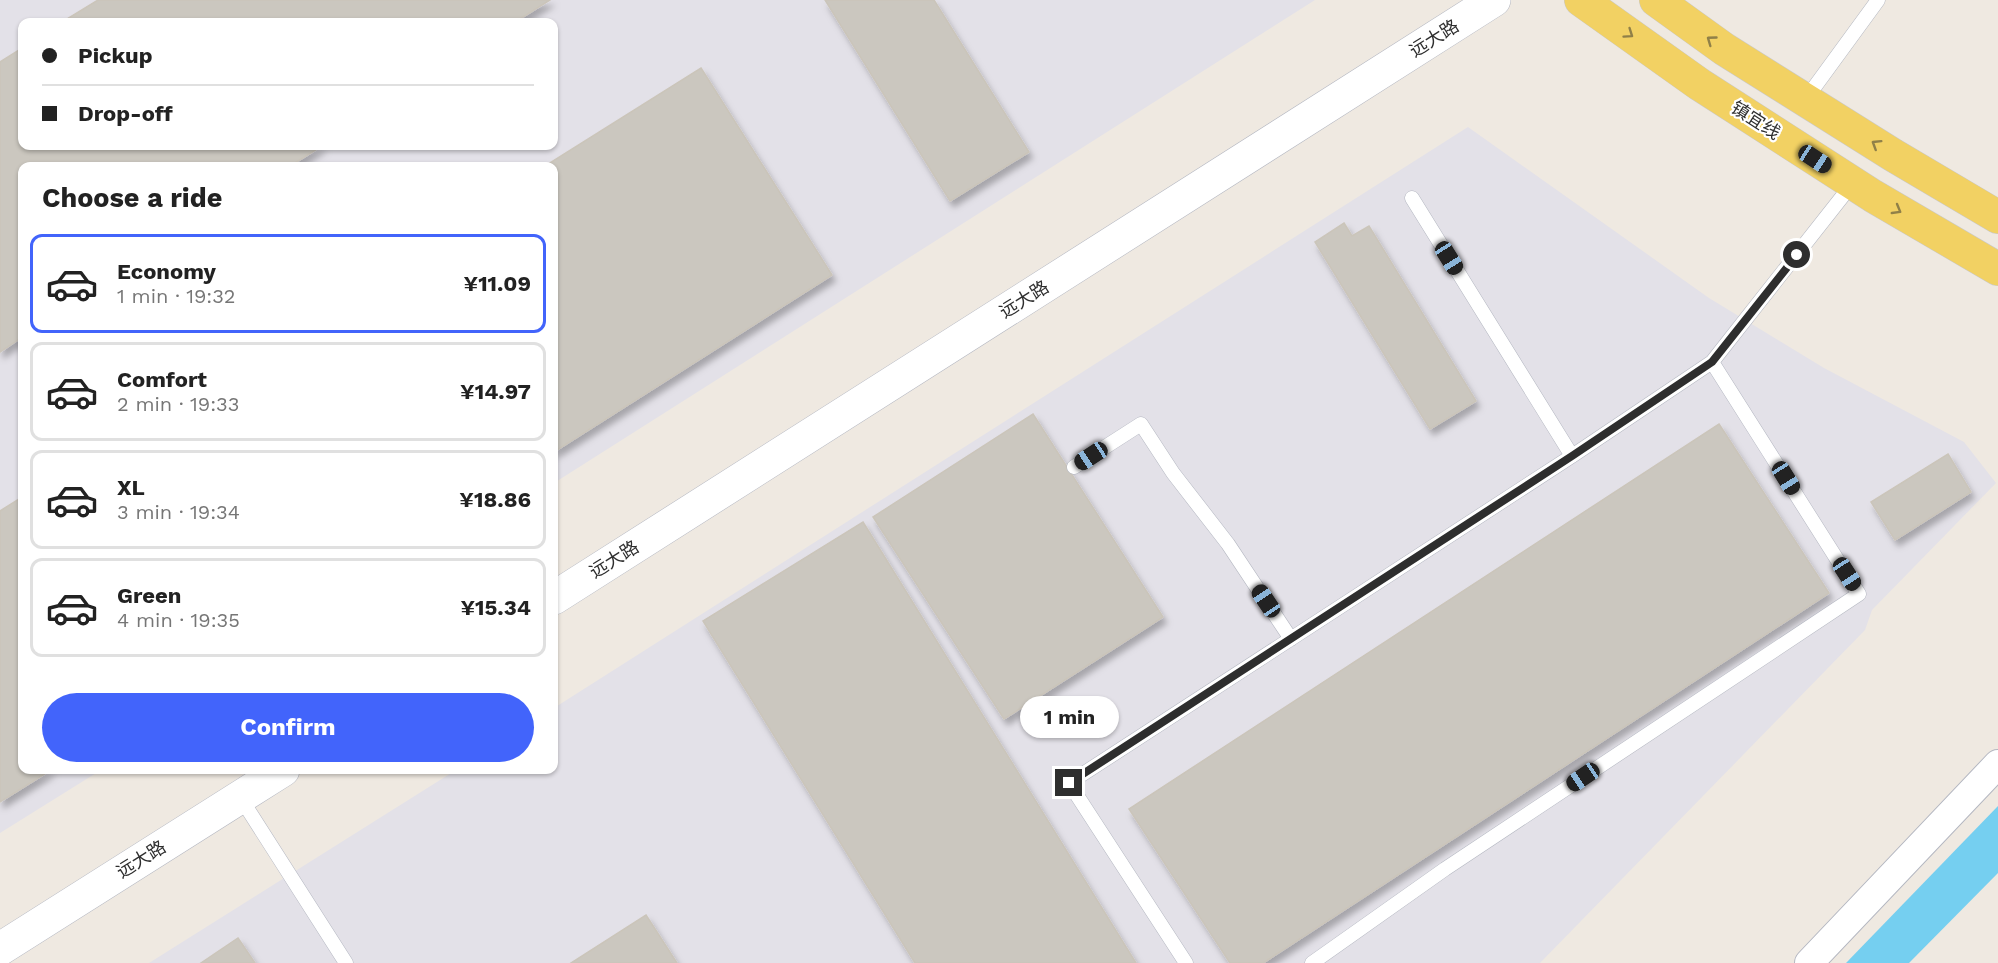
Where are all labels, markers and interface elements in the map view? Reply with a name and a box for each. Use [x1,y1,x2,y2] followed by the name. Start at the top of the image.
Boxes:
[1406,15,1462,61] street label: 远大路
[1622,27,1633,38] one-way arrow
[1706,36,1717,47] one-way arrow
[78,43,153,68] text: Pickup
[1728,96,1784,144] street label: 镇宜线
[78,101,173,126] text: Drop-off
[1872,140,1882,152] one-way arrow
[1795,142,1835,176] car
[42,182,222,214] text: Choose a ride
[1891,203,1901,214] one-way arrow
[1432,238,1466,278] car
[1783,241,1810,268] route start
[45,257,99,311] icon: car
[117,259,216,284] text: Economy
[463,271,531,296] text: ¥11.09
[996,276,1052,322] street label: 远大路
[117,284,236,308] text: 1 min · 19:32
[45,365,99,419] icon: car
[117,367,207,392] text: Comfort
[460,379,531,404] text: ¥14.97
[117,392,239,416] text: 2 min · 19:33
[1071,439,1111,473] car
[1769,458,1803,498] car
[45,473,99,527] icon: car
[117,475,145,500] text: XL
[459,487,531,512] text: ¥18.86
[117,500,240,524] text: 3 min · 19:34
[586,536,642,582] street label: 远大路
[1830,554,1864,594] car
[45,581,99,635] icon: car
[1248,581,1284,621] car
[117,583,181,608] text: Green
[460,595,531,620] text: ¥15.34
[117,608,240,632] text: 4 min · 19:35
[42,693,534,762] button: Confirm
[1020,696,1118,738] callout: 1 min
[1044,705,1095,729] text: 1 min
[1563,759,1603,795] car
[1055,769,1082,796] route end
[113,836,169,882] street label: 远大路

